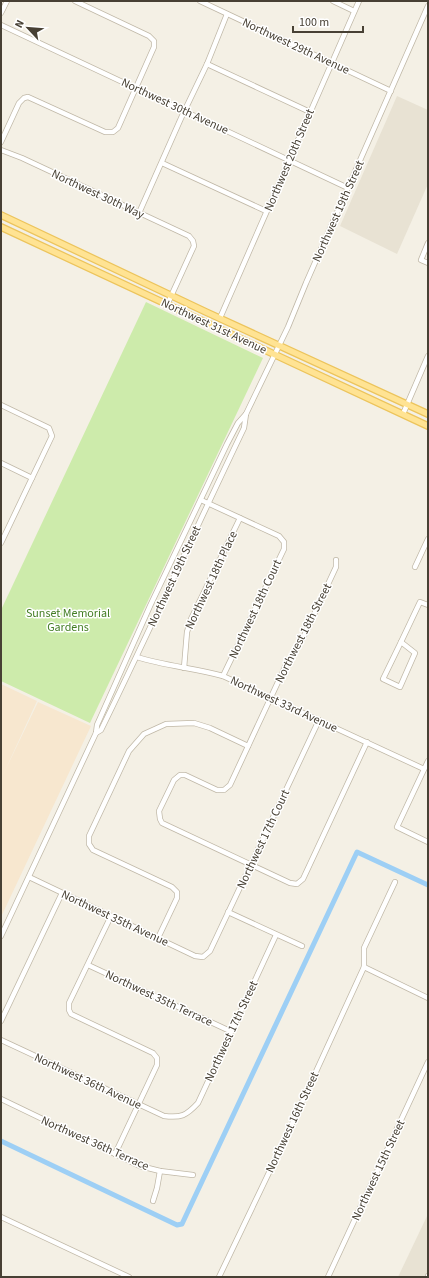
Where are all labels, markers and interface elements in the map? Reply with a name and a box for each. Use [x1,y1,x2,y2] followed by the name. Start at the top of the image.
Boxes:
[8,8,48,48] north arrow
[293,8,363,34] scale bar
[239,14,352,79] street label: Northwest 29th Avenue
[299,14,329,31] text: 100 m
[11,17,28,30] text: N
[118,74,231,139] street label: Northwest 30th Avenue
[260,106,319,214] street label: Northwest 20th Street
[308,158,369,265] street label: Northwest 19th Street
[49,165,147,224] street label: Northwest 30th Way
[158,294,270,358] street label: Northwest 31st Avenue
[144,523,205,630] street label: Northwest 19th Street
[181,528,242,632] street label: Northwest 18th Place
[225,557,286,662] street label: Northwest 18th Court
[271,580,336,686] street label: Northwest 18th Street
[26,605,110,636] park label: Sunset Memorial Gardens
[227,672,340,737] street label: Northwest 33rd Avenue
[233,787,294,892] street label: Northwest 17th Court
[58,886,171,951] street label: Northwest 35th Avenue
[102,966,215,1031] street label: Northwest 35th Terrace
[201,978,262,1085] street label: Northwest 17th Street
[31,1049,144,1114] street label: Northwest 36th Avenue
[262,1069,323,1176] street label: Northwest 16th Street
[38,1112,152,1175] street label: Northwest 36th Terrace
[348,1117,409,1224] street label: Northwest 15th Street

